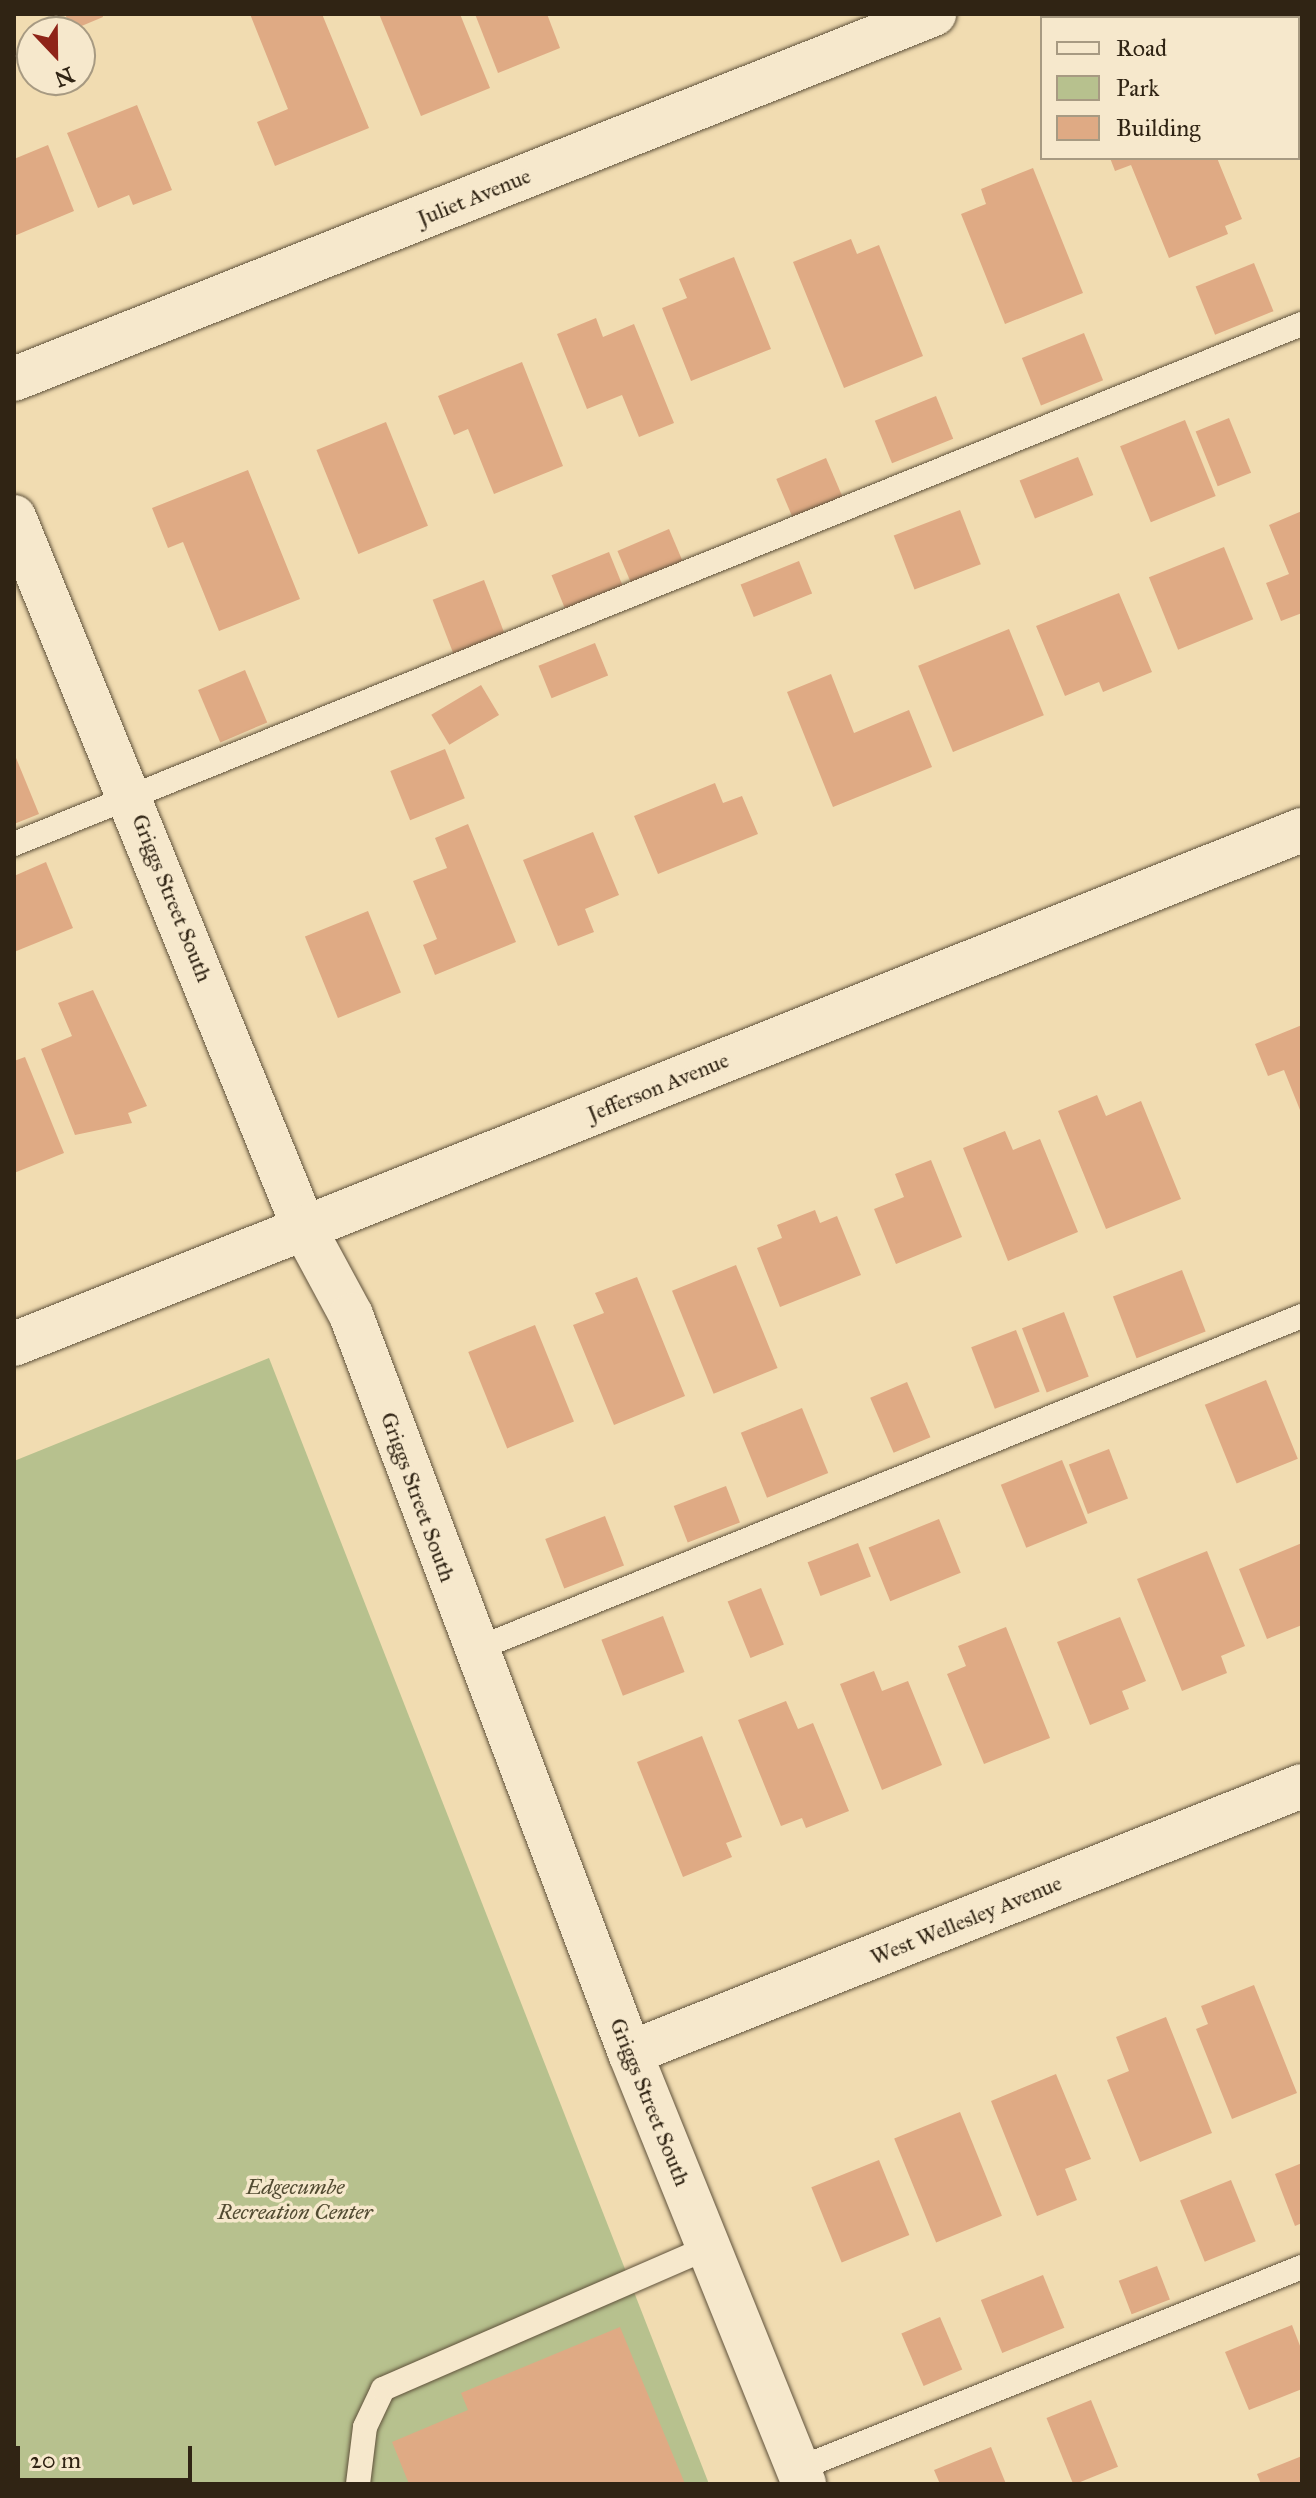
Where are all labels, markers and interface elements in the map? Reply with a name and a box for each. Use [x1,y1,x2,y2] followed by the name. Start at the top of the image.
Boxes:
[16,16,96,96] north arrow
[1040,16,1300,160] legend
[1116,33,1167,63] text: Road
[51,61,78,93] text: N
[1116,73,1159,103] text: Park
[1116,113,1201,143] text: Building
[414,162,534,232] street label: Juliet Avenue
[126,810,218,986] street label: Griggs Street South
[583,1047,733,1127] street label: Jefferson Avenue
[375,1409,461,1585] street label: Griggs Street South
[867,1870,1065,1970] street label: West Wellesley Avenue
[604,2014,696,2190] street label: Griggs Street South
[217,2173,373,2224] park label: Edgecumbe Recreation Center
[20,2430,196,2480] scale bar
[30,2445,81,2475] text: 20 m

